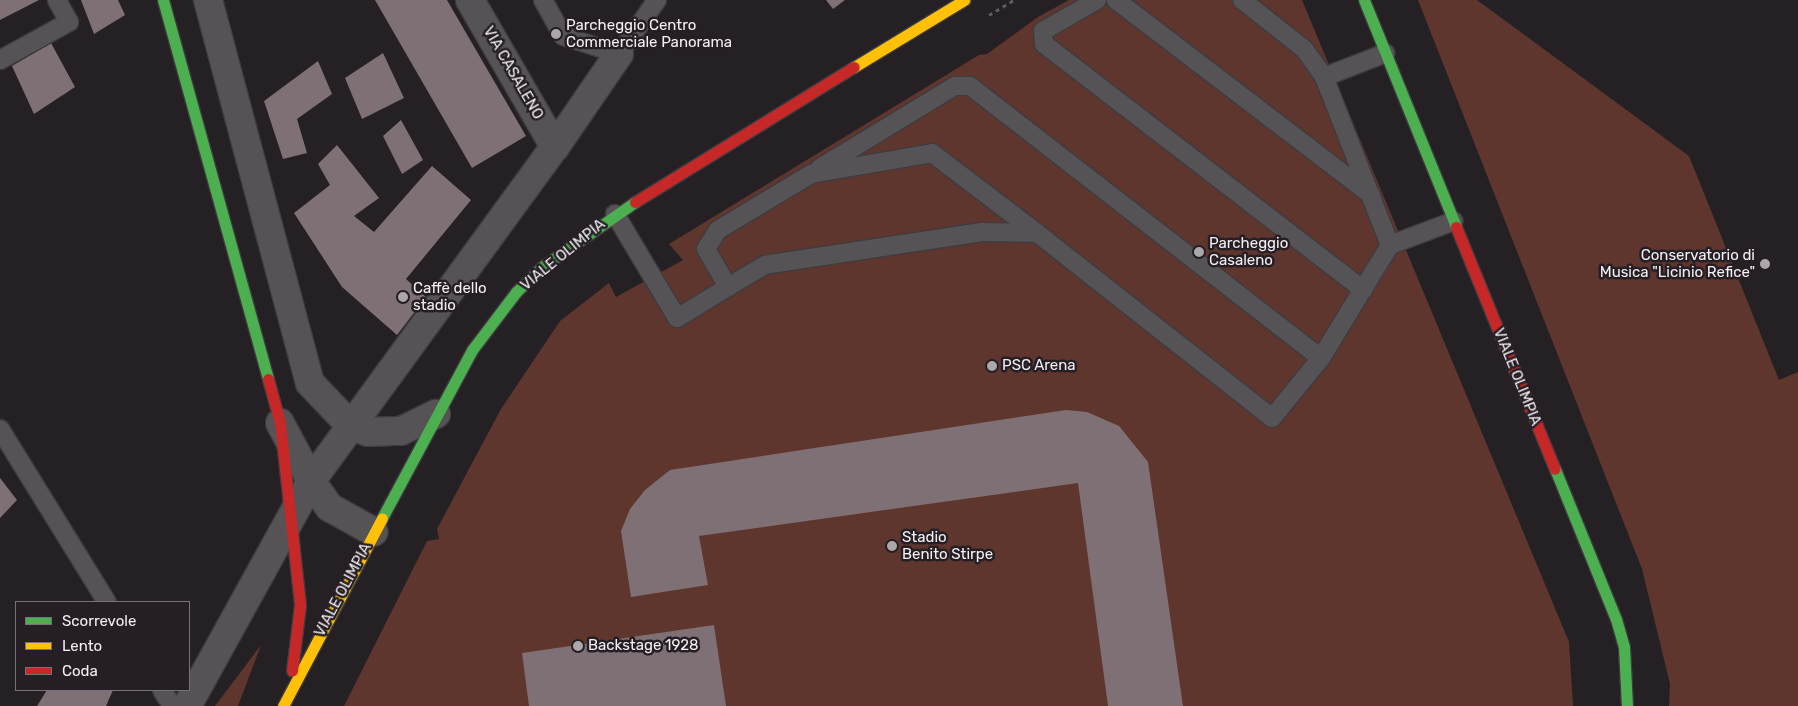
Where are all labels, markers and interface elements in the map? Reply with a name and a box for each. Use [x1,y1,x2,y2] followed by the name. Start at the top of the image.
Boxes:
[566,16,732,51] place label: Parcheggio Centro Commerciale Panorama
[479,23,547,123] street label: VIA CASALENO
[550,28,562,40] marker: Parcheggio Centro Commerciale Panorama
[517,215,609,295] street label: VIALE OLIMPIA
[1209,234,1288,269] place label: Parcheggio Casaleno
[1193,246,1205,258] marker: Parcheggio Casaleno
[1600,246,1755,281] place label: Conservatorio di Musica "Licinio Refice"
[1759,258,1771,270] marker: Conservatorio di Musica "Licinio Refice"
[413,279,487,314] place label: Caffè dello stadio
[397,291,409,303] marker: Caffè dello stadio
[1489,326,1545,428] street label: VIALE OLIMPIA
[1002,357,1076,375] place label: PSC Arena
[986,360,998,372] marker: PSC Arena
[902,528,993,563] place label: Stadio Benito Stirpe
[311,540,375,640] street label: VIALE OLIMPIA
[886,540,898,552] marker: Stadio Benito Stirpe
[15,601,190,691] legend
[62,612,136,630] text: Scorrevole
[62,637,102,655] text: Lento
[588,637,699,655] place label: Backstage 1928
[572,640,584,652] marker: Backstage 1928
[62,662,98,680] text: Coda

